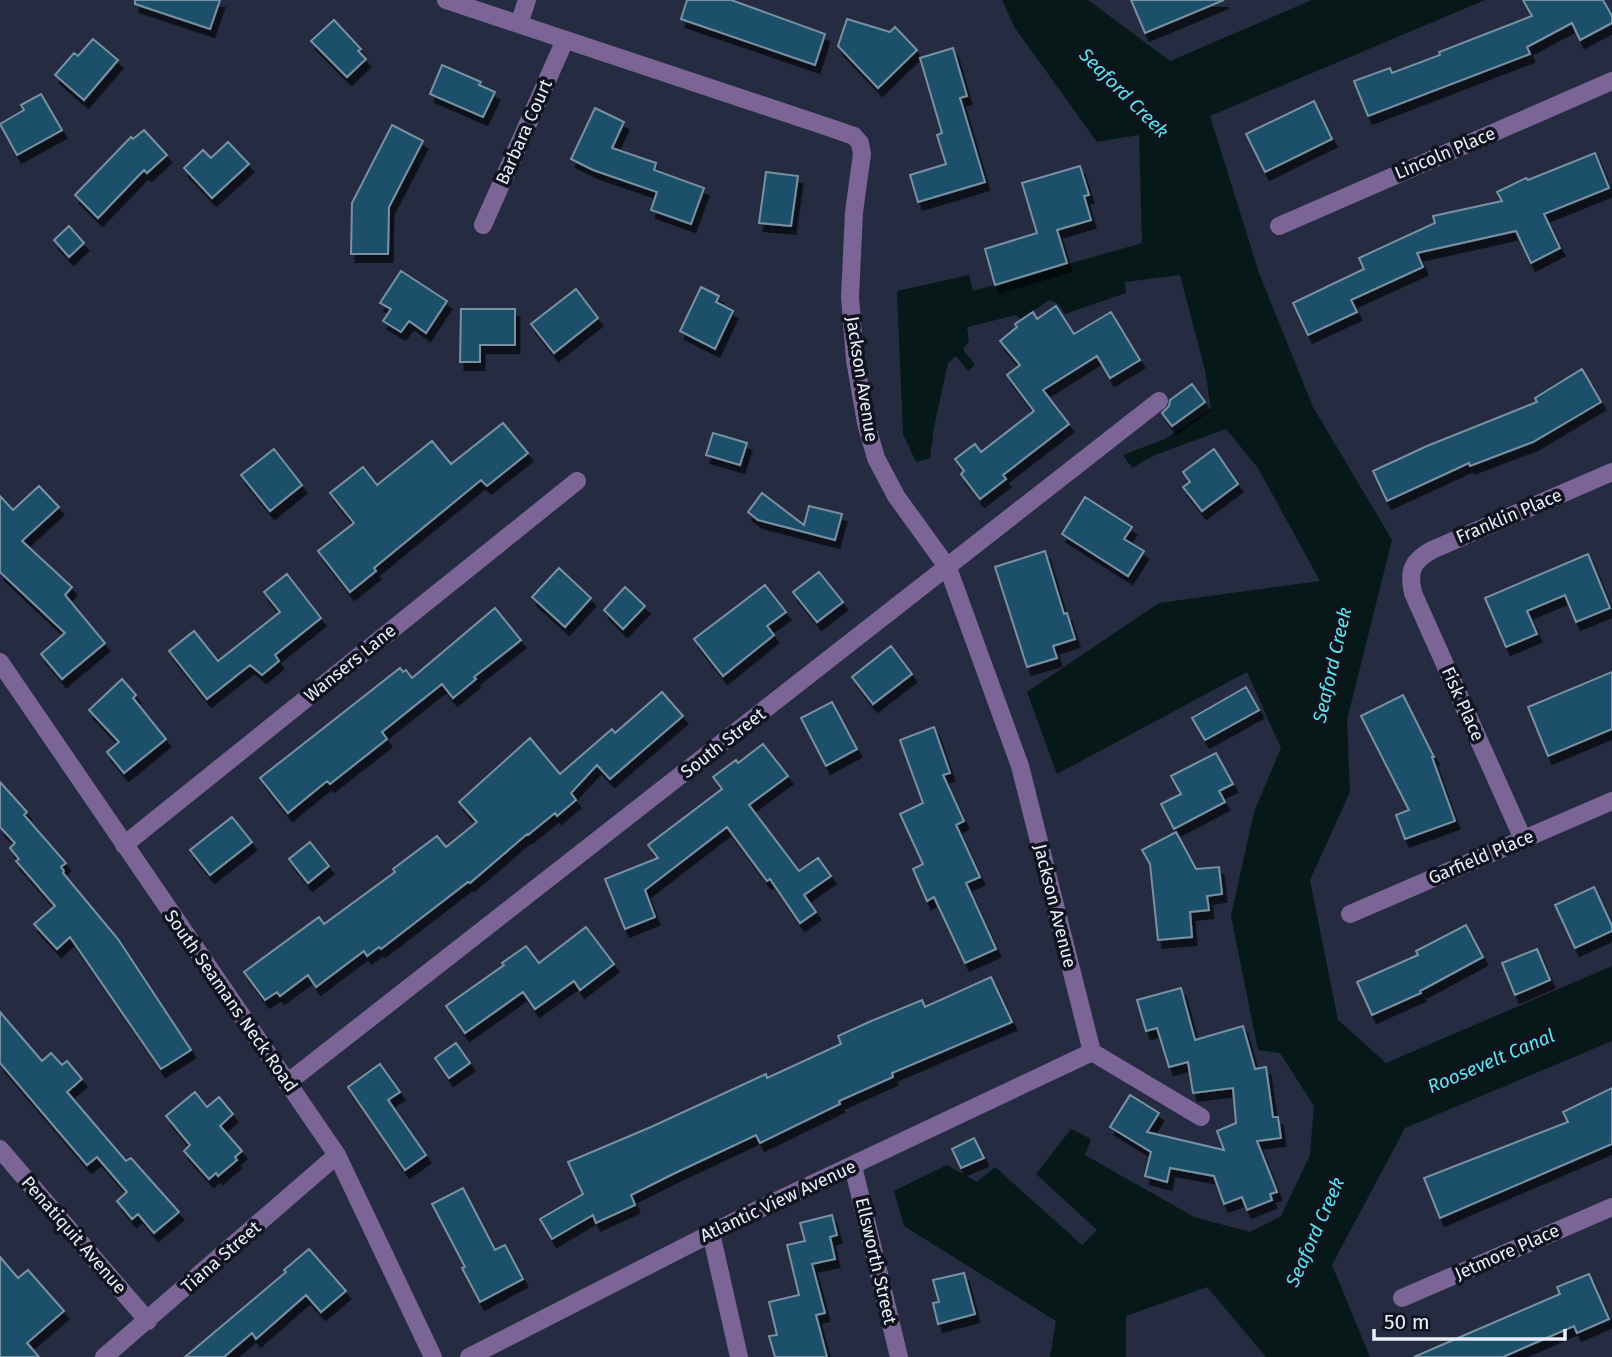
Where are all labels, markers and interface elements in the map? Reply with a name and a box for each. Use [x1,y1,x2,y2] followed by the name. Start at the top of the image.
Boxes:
[1074,43,1174,143] water label: Seaford Creek
[491,75,557,188] street label: Barbara Court
[1391,122,1499,184] street label: Lincoln Place
[841,315,883,443] street label: Jackson Avenue
[1453,484,1565,548] street label: Franklin Place
[1307,605,1356,726] water label: Seaford Creek
[300,619,400,707] street label: Wansers Lane
[1437,663,1489,745] street label: Fisk Place
[676,703,770,783] street label: South Street
[1425,825,1537,889] street label: Garfield Place
[1029,842,1081,970] street label: Jackson Avenue
[160,906,302,1096] street label: South Seamans Neck Road
[1424,1024,1558,1098] water label: Roosevelt Canal
[697,1155,859,1247] street label: Atlantic View Avenue
[17,1172,131,1298] street label: Penatiquit Avenue
[1280,1174,1349,1291] water label: Seaford Creek
[851,1196,901,1327] street label: Ellsworth Street
[177,1216,266,1297] street label: Tiana Street
[1451,1219,1563,1285] street label: Jetmore Place
[1374,1298,1565,1342] scale bar
[1384,1309,1430,1335] text: 50 m

